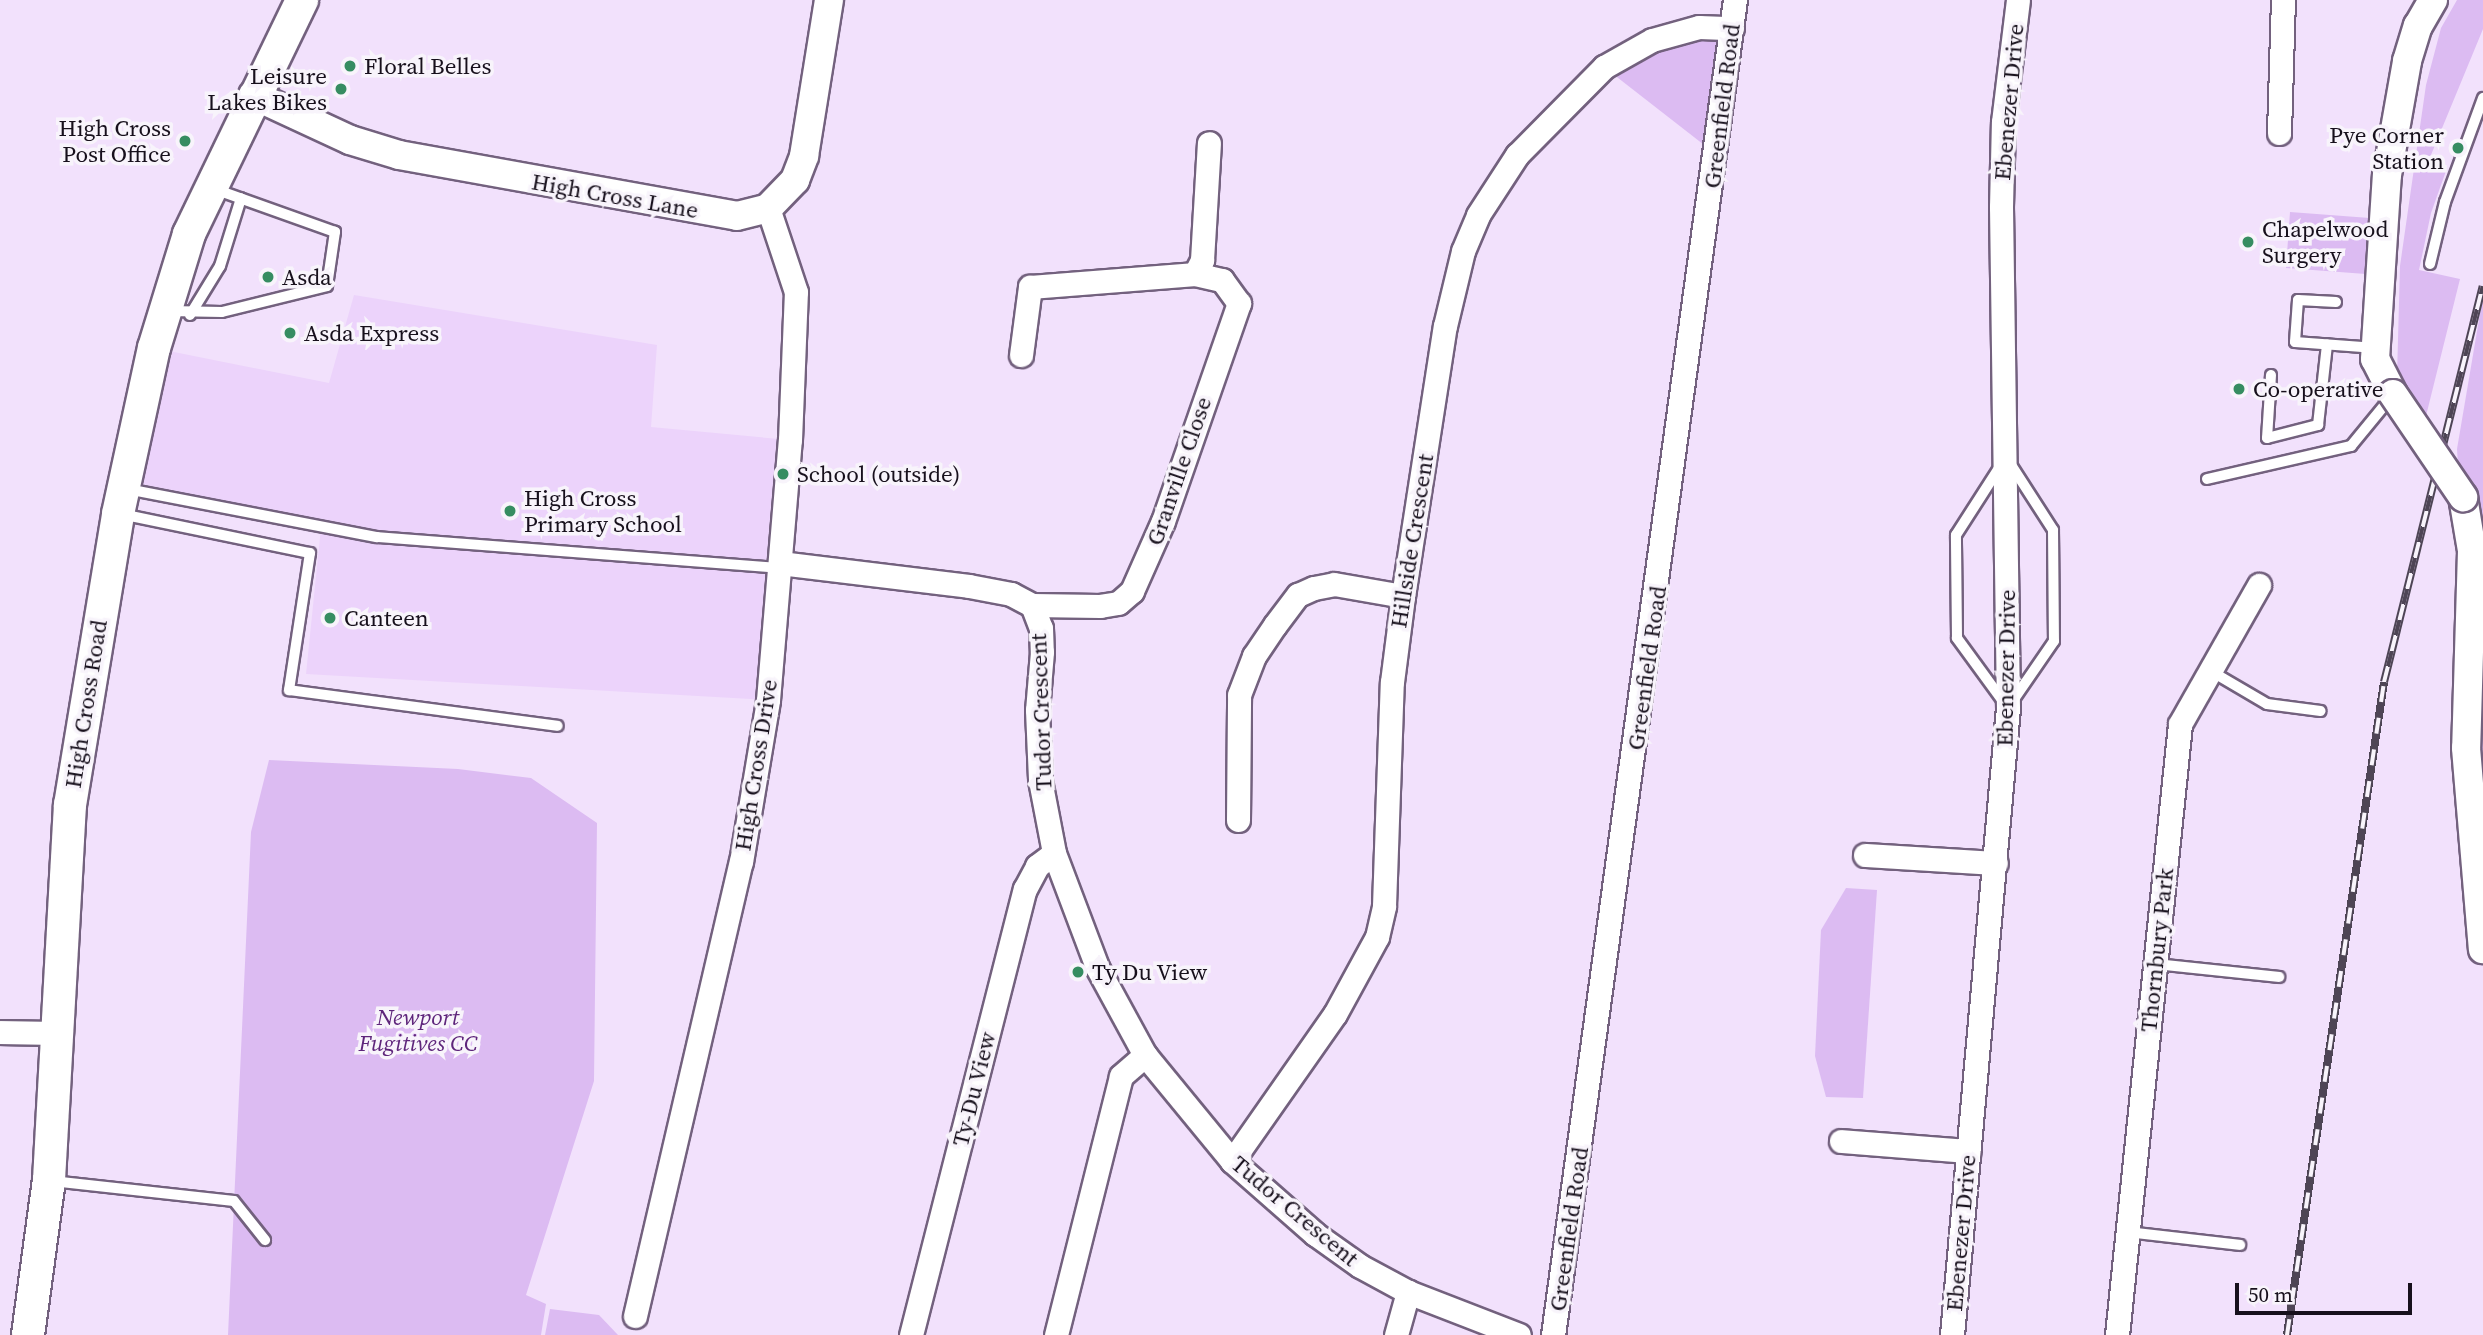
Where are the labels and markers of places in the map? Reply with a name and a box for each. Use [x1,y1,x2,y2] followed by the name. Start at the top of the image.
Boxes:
[364,52,492,80] place label: Floral Belles
[342,58,358,74] marker: Floral Belles
[207,62,327,116] place label: Leisure Lakes Bikes
[333,81,349,97] marker: Leisure Lakes Bikes
[59,114,171,168] place label: High Cross Post Office
[2329,121,2444,175] place label: Pye Corner Station
[177,133,193,149] marker: High Cross Post Office
[2450,140,2466,156] marker: Pye Corner Station
[2262,215,2389,269] place label: Chapelwood Surgery
[2240,234,2256,250] marker: Chapelwood Surgery
[282,263,332,291] place label: Asda
[260,269,276,285] marker: Asda
[304,319,439,347] place label: Asda Express
[282,325,298,341] marker: Asda Express
[2253,375,2383,403] place label: Co-operative
[2231,381,2247,397] marker: Co-operative
[797,460,960,488] place label: School (outside)
[775,466,791,482] marker: School (outside)
[524,484,682,538] place label: High Cross Primary School
[502,503,518,519] marker: High Cross Primary School
[344,604,429,632] place label: Canteen
[322,610,338,626] marker: Canteen
[1092,958,1208,986] place label: Ty Du View
[1070,964,1086,980] marker: Ty Du View

